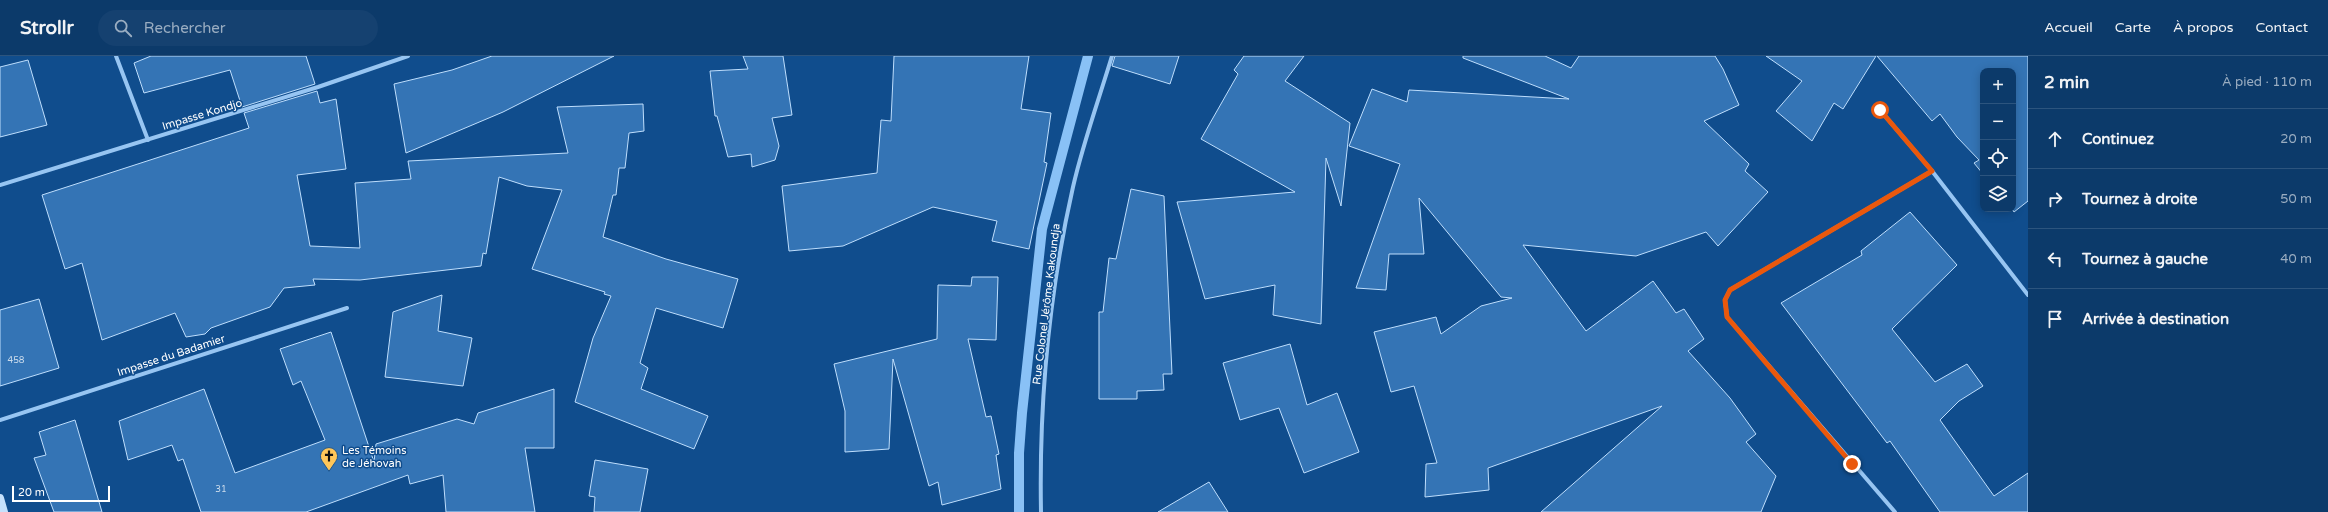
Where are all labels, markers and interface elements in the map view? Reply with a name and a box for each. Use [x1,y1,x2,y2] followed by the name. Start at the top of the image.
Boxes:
[98,10,378,46] search box
[20,17,74,39] text: Strollr
[112,17,134,39] icon: search
[144,19,226,37] text: Rechercher
[2044,19,2093,36] text: Accueil
[2115,19,2151,36] text: Carte
[2173,19,2234,36] text: À propos
[2256,19,2308,36] text: Contact
[1980,68,2016,212] map controls
[1980,68,2016,104] button: +
[2044,72,2089,93] text: 2 min
[2222,74,2312,90] text: À pied · 110 m
[161,96,244,133] street label: Impasse Kondjo
[1871,101,1889,119] route start
[1980,104,2016,140] button: −
[2044,128,2066,150] icon: ahead
[2082,130,2154,148] text: Continuez
[2280,131,2312,147] text: 20 m
[1980,140,2016,176] button: locate
[1980,176,2016,212] button: layers
[2044,188,2066,210] icon: right
[2082,190,2197,208] text: Tournez à droite
[2280,191,2312,207] text: 50 m
[1030,223,1063,385] street label: Rue Colonel Jérôme Kakoundja
[2044,248,2066,270] icon: left
[2082,250,2208,268] text: Tournez à gauche
[2280,251,2312,267] text: 40 m
[2044,308,2066,330] icon: arrive
[2082,310,2229,328] text: Arrivée à destination
[116,332,227,379] street label: Impasse du Badamier
[8,355,25,366] house number: 458
[342,444,406,470] place label: Les Témoins de Jéhovah
[319,446,339,471] church icon: Les Témoins de Jéhovah
[1843,455,1861,473] route end
[12,484,110,503] scale bar
[215,484,227,495] house number: 31
[18,486,45,499] text: 20 m

